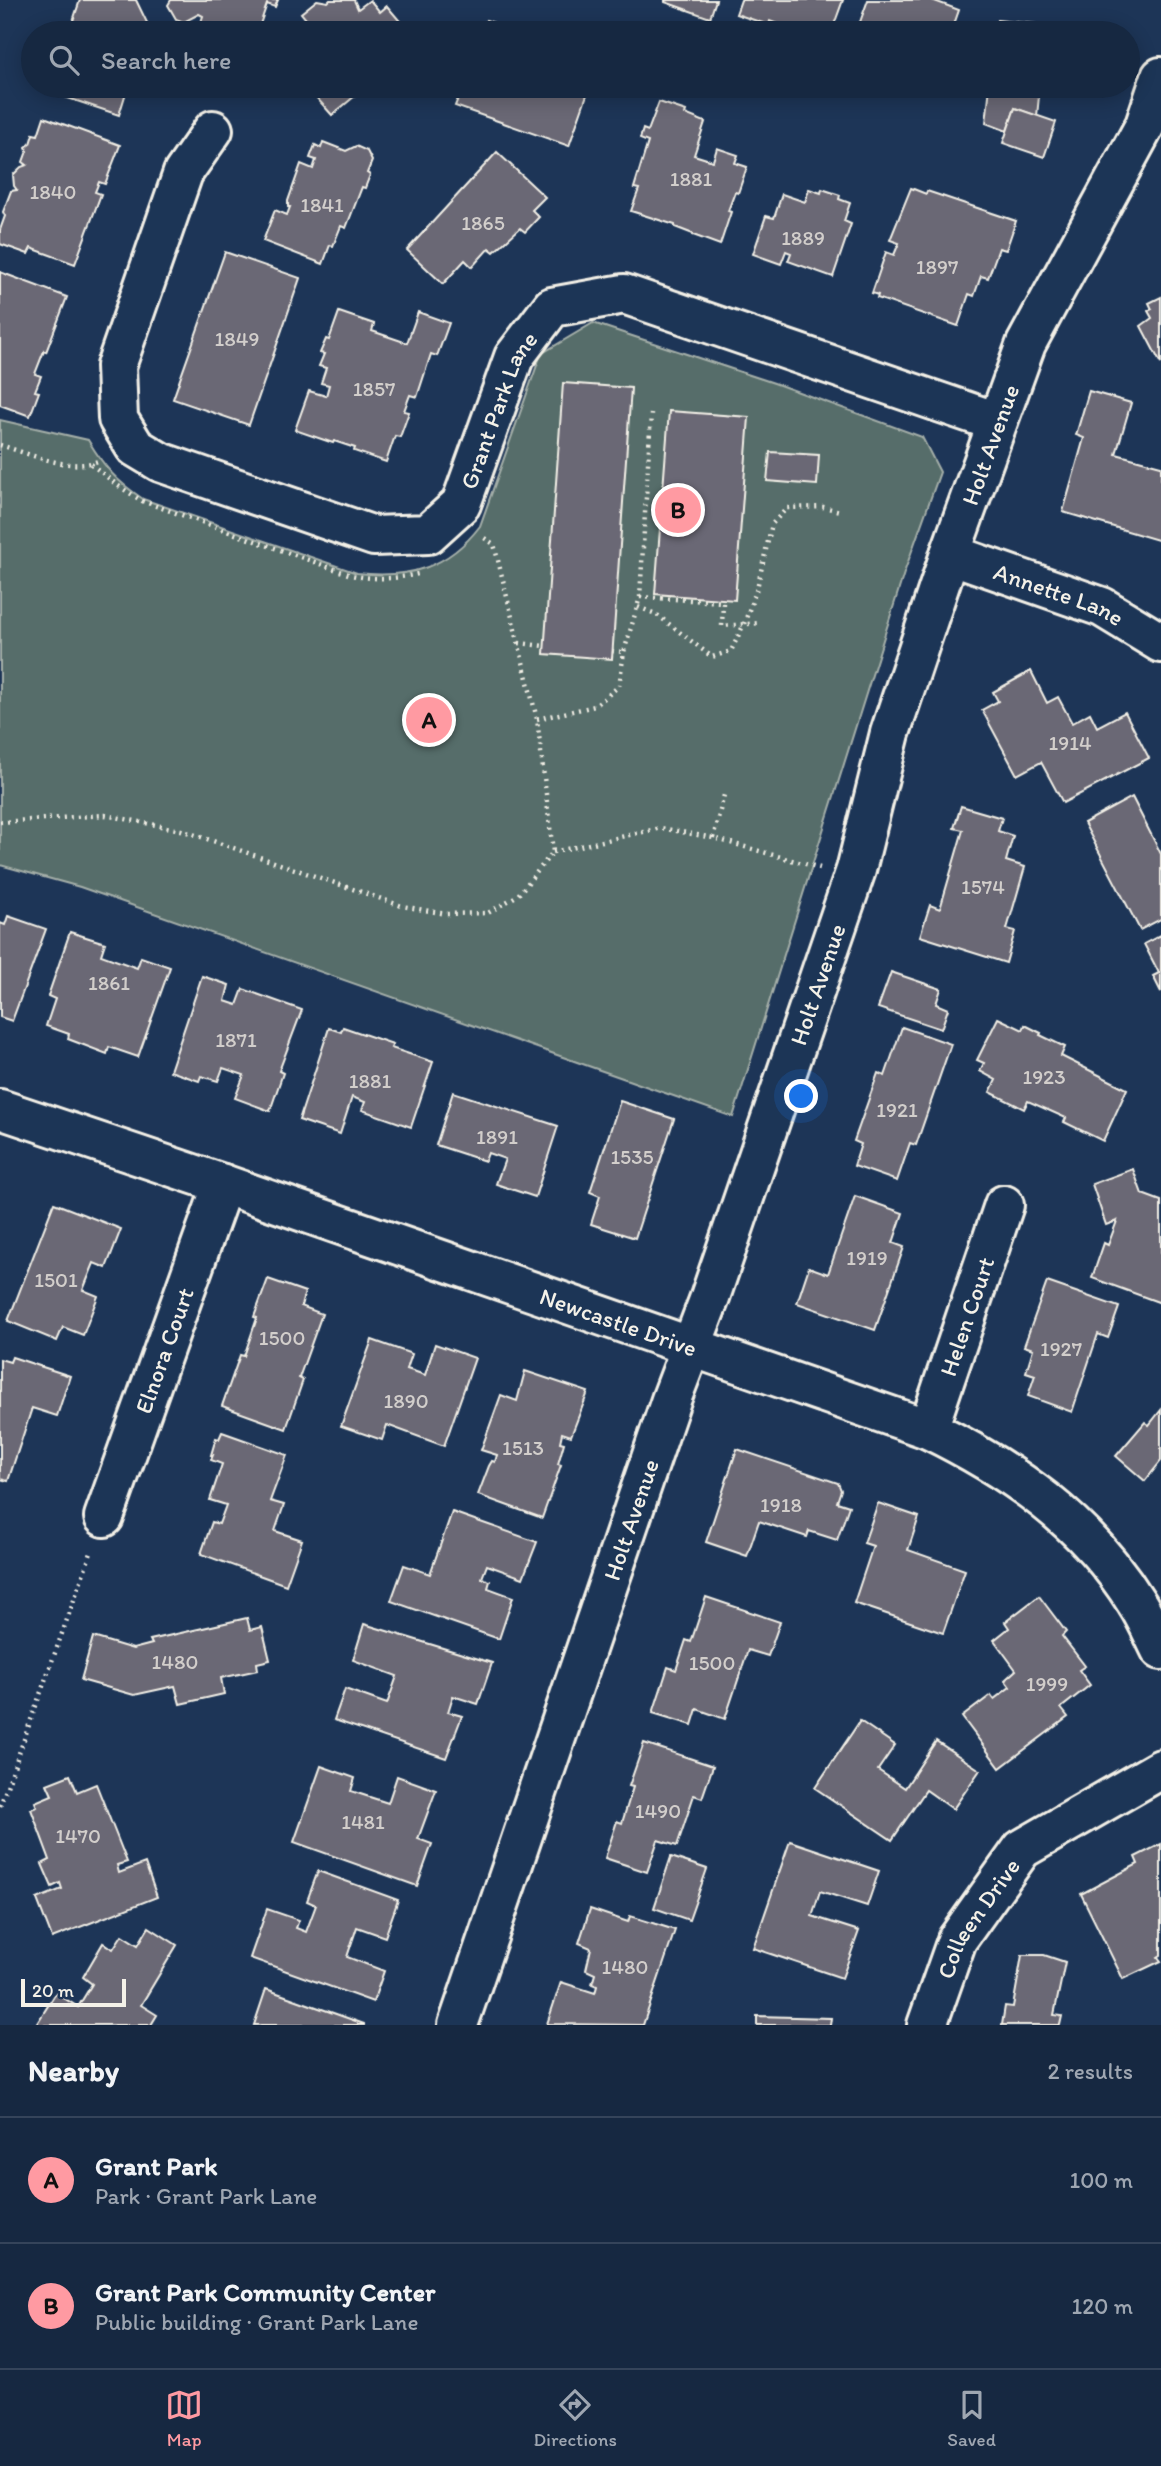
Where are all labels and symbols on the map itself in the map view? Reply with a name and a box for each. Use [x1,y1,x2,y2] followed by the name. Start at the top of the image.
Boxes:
[670,166,713,191] house number: 1881
[30,179,76,204] house number: 1840
[300,192,344,217] house number: 1841
[461,210,505,235] house number: 1865
[781,225,825,250] house number: 1889
[916,254,958,279] house number: 1897
[453,325,543,493] street label: Grant Park Lane
[215,326,259,351] house number: 1849
[353,376,395,401] house number: 1857
[954,380,1025,509] street label: Holt Avenue
[655,484,701,536] pin: B
[990,556,1130,632] street label: Annette Lane
[406,694,452,746] pin: A
[1048,730,1092,755] house number: 1914
[961,874,1005,899] house number: 1574
[783,920,851,1049] street label: Holt Avenue
[88,970,130,995] house number: 1861
[215,1027,257,1052] house number: 1871
[1022,1064,1066,1089] house number: 1923
[349,1068,392,1093] house number: 1881
[784,1079,818,1113] your location
[876,1097,918,1122] house number: 1921
[476,1124,518,1149] house number: 1891
[610,1144,654,1169] house number: 1535
[846,1245,888,1270] house number: 1919
[933,1253,1000,1380] street label: Helen Court
[34,1267,78,1292] house number: 1501
[536,1281,701,1362] street label: Newcastle Drive
[128,1284,199,1417] street label: Elnora Court
[259,1325,305,1350] house number: 1500
[1040,1336,1082,1361] house number: 1927
[383,1388,429,1413] house number: 1890
[502,1435,544,1460] house number: 1513
[596,1455,664,1584] street label: Holt Avenue
[760,1492,802,1517] house number: 1918
[152,1649,198,1674] house number: 1480
[689,1650,735,1675] house number: 1500
[1026,1671,1068,1696] house number: 1999
[635,1798,681,1823] house number: 1490
[341,1809,385,1834] house number: 1481
[55,1823,101,1848] house number: 1470
[930,1852,1026,1982] street label: Colleen Drive
[602,1954,648,1979] house number: 1480
[21,1976,126,2008] scale bar

